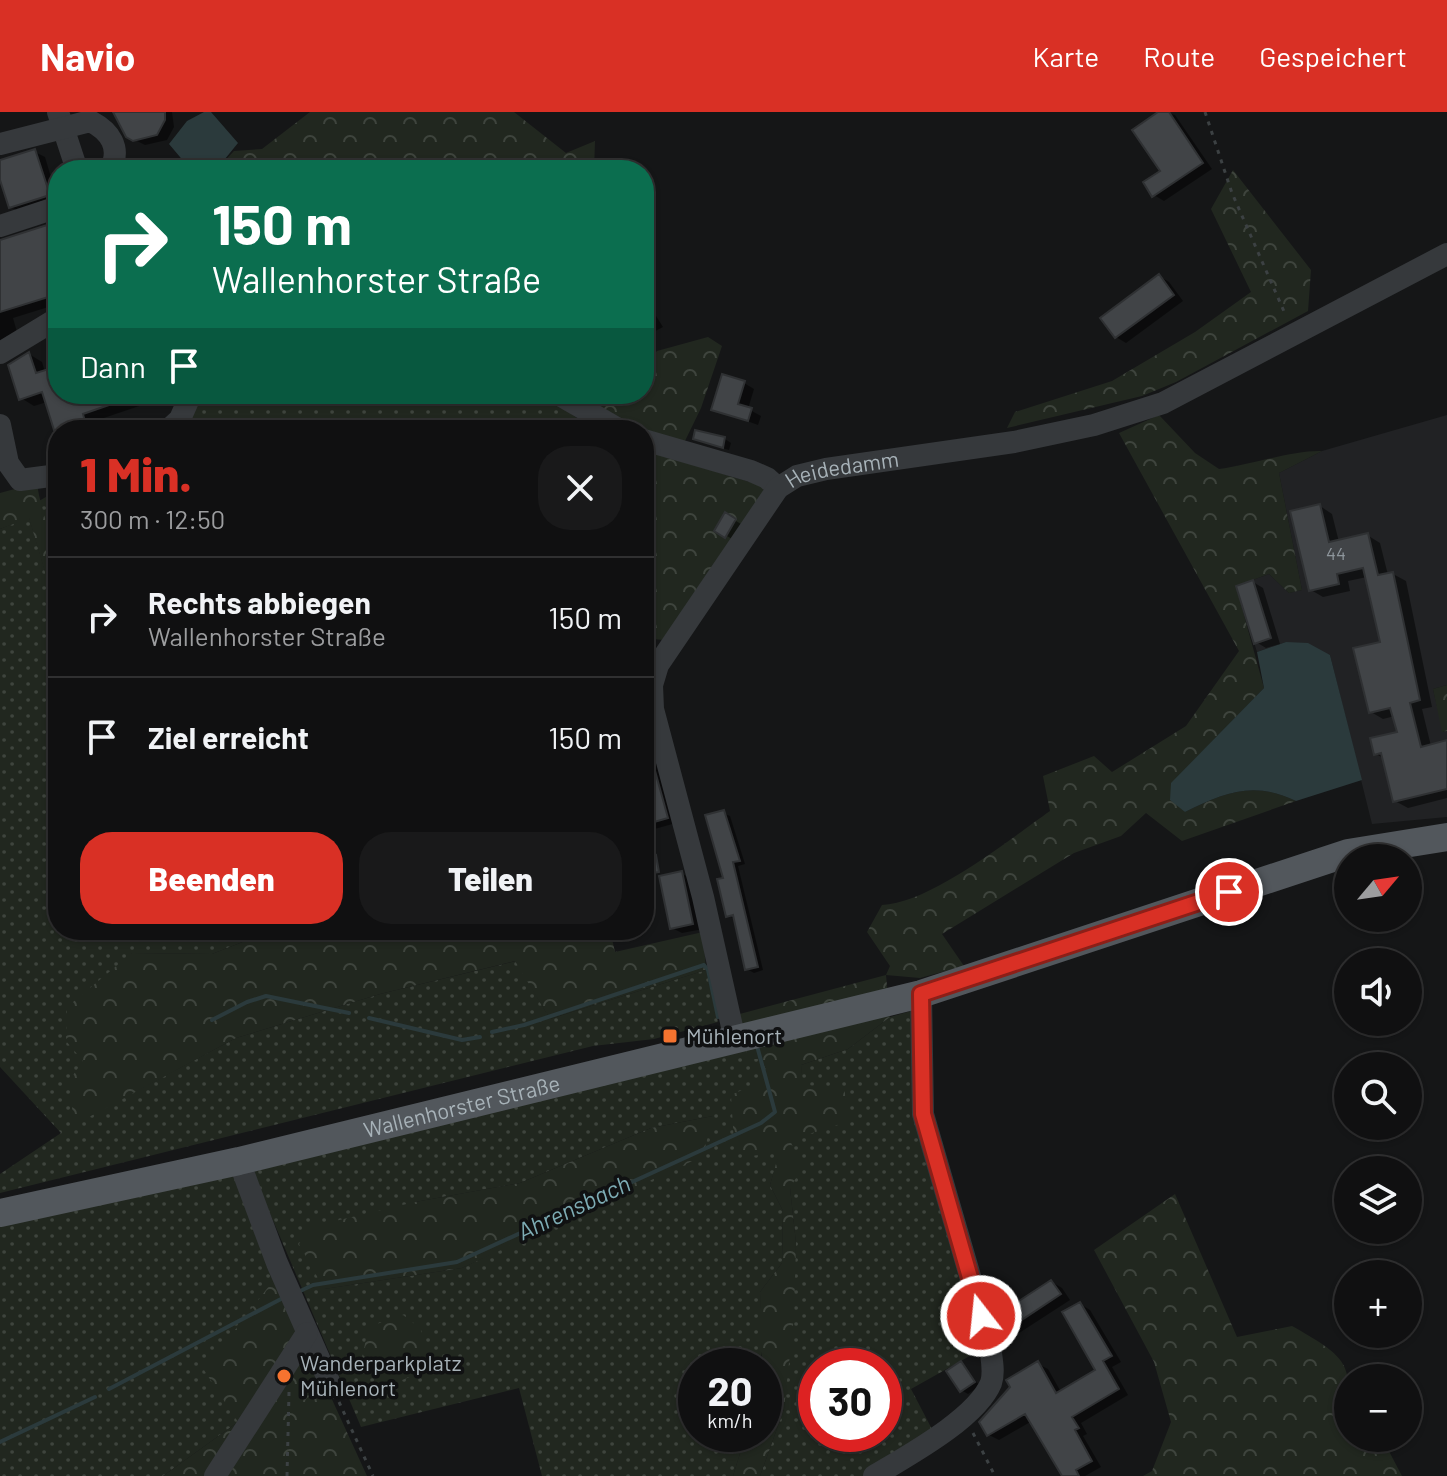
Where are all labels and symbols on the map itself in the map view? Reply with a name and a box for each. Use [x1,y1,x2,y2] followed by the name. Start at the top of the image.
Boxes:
[779,445,900,492] street label: Heidedamm
[1326,542,1346,564] house number: 44
[1334,844,1422,932] north arrow
[1195,858,1263,926] pin
[686,1022,782,1048] place label: Mühlenort
[661,1027,679,1045] marker: Mühlenort
[361,1069,562,1142] street label: Wallenhorster Straße
[512,1168,634,1245] water label: Ahrensbach
[939,1274,1023,1358] position arrow
[798,1348,902,1452] speed limit sign: 30
[300,1349,462,1400] place label: Wanderparkplatz Mühlenort
[275,1367,293,1385] marker: Wanderparkplatz Mühlenort

